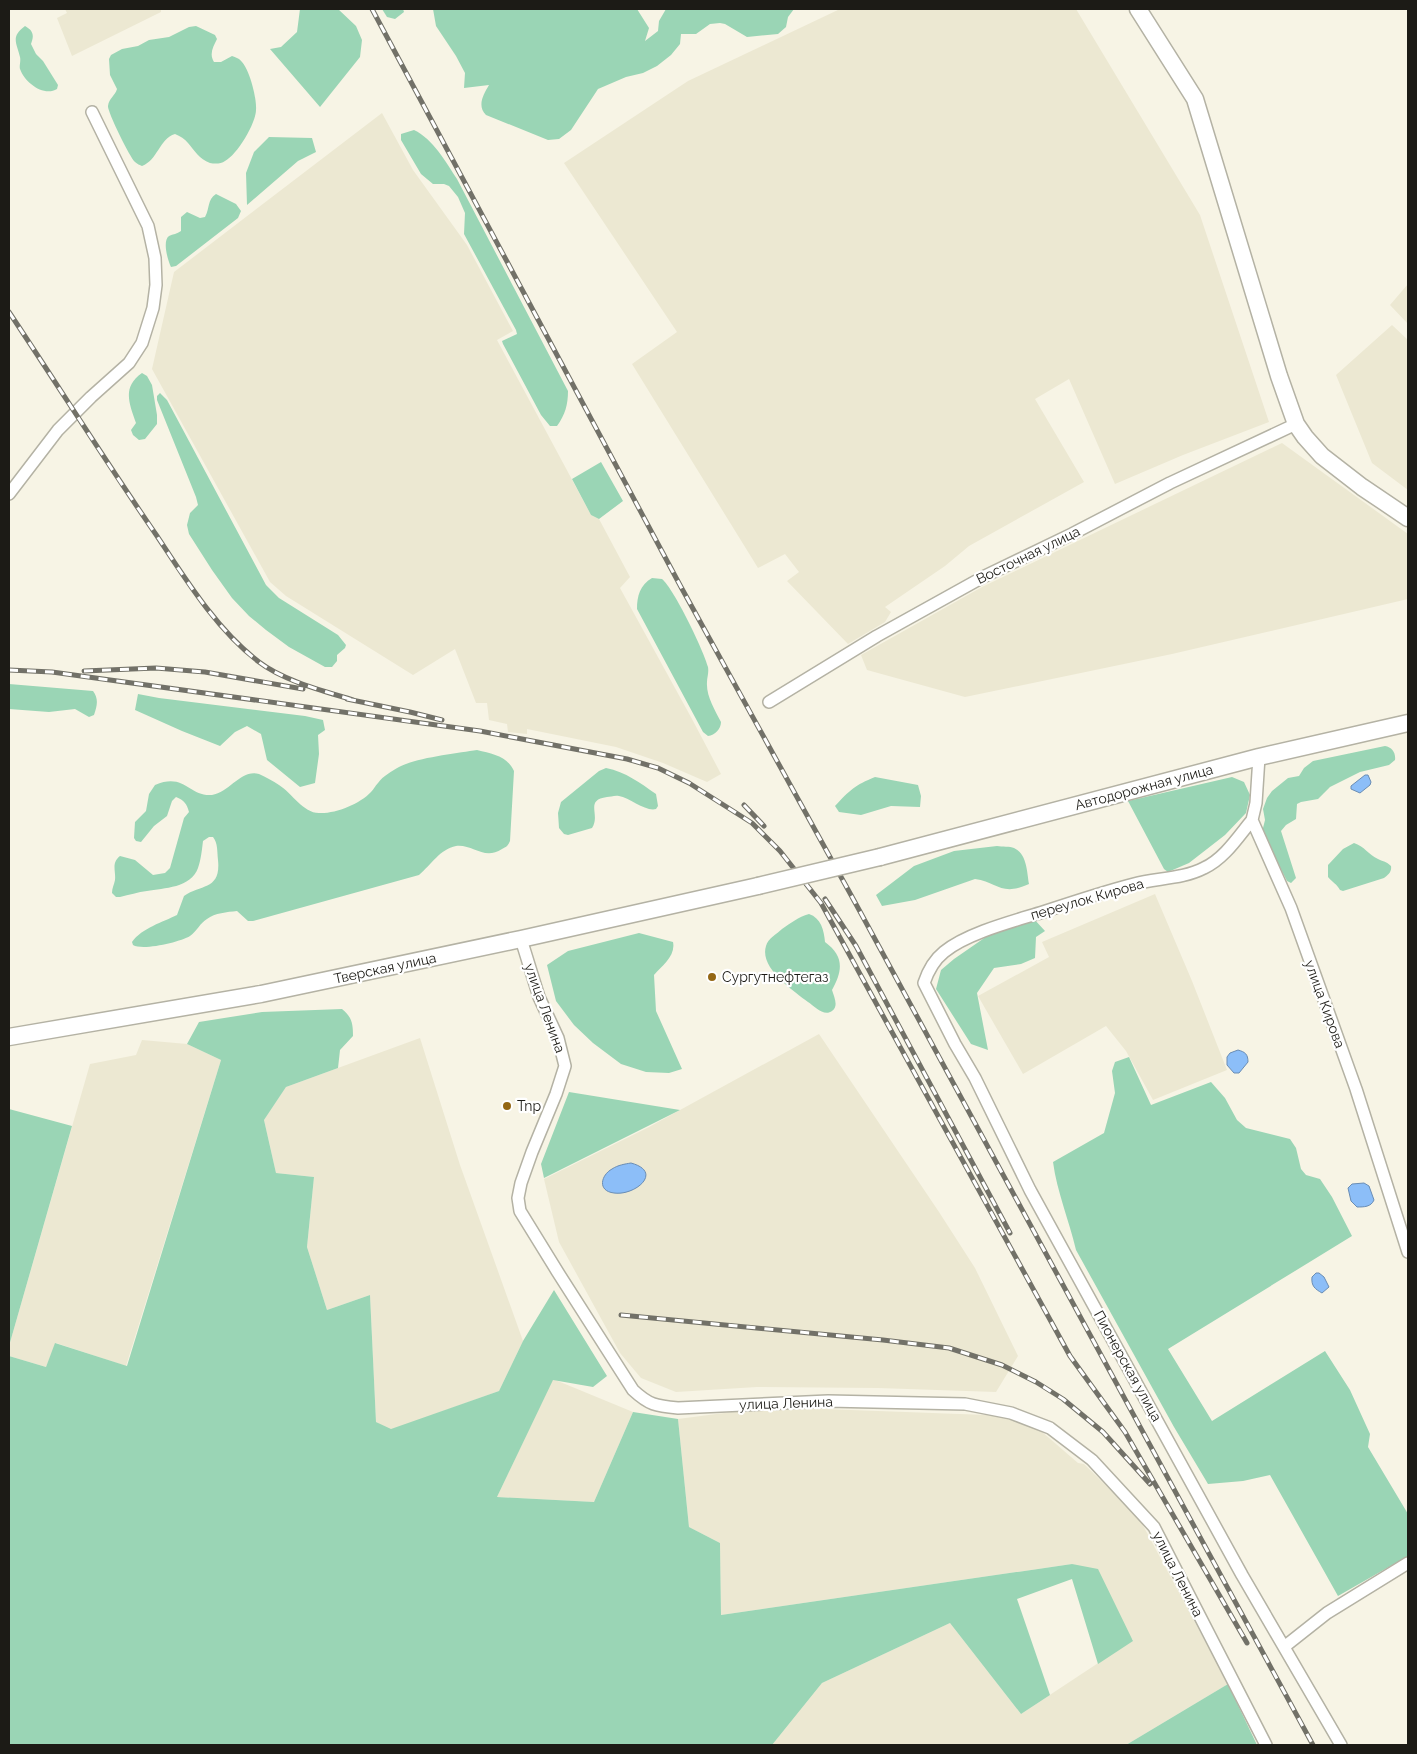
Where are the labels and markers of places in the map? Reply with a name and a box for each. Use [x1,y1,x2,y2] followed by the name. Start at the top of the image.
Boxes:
[722,969,829,985] place label: Сургутнефтегаз
[706,971,718,983] marker: Сургутнефтегаз
[517,1098,541,1114] place label: Tnp
[501,1100,513,1112] marker: Tnp

